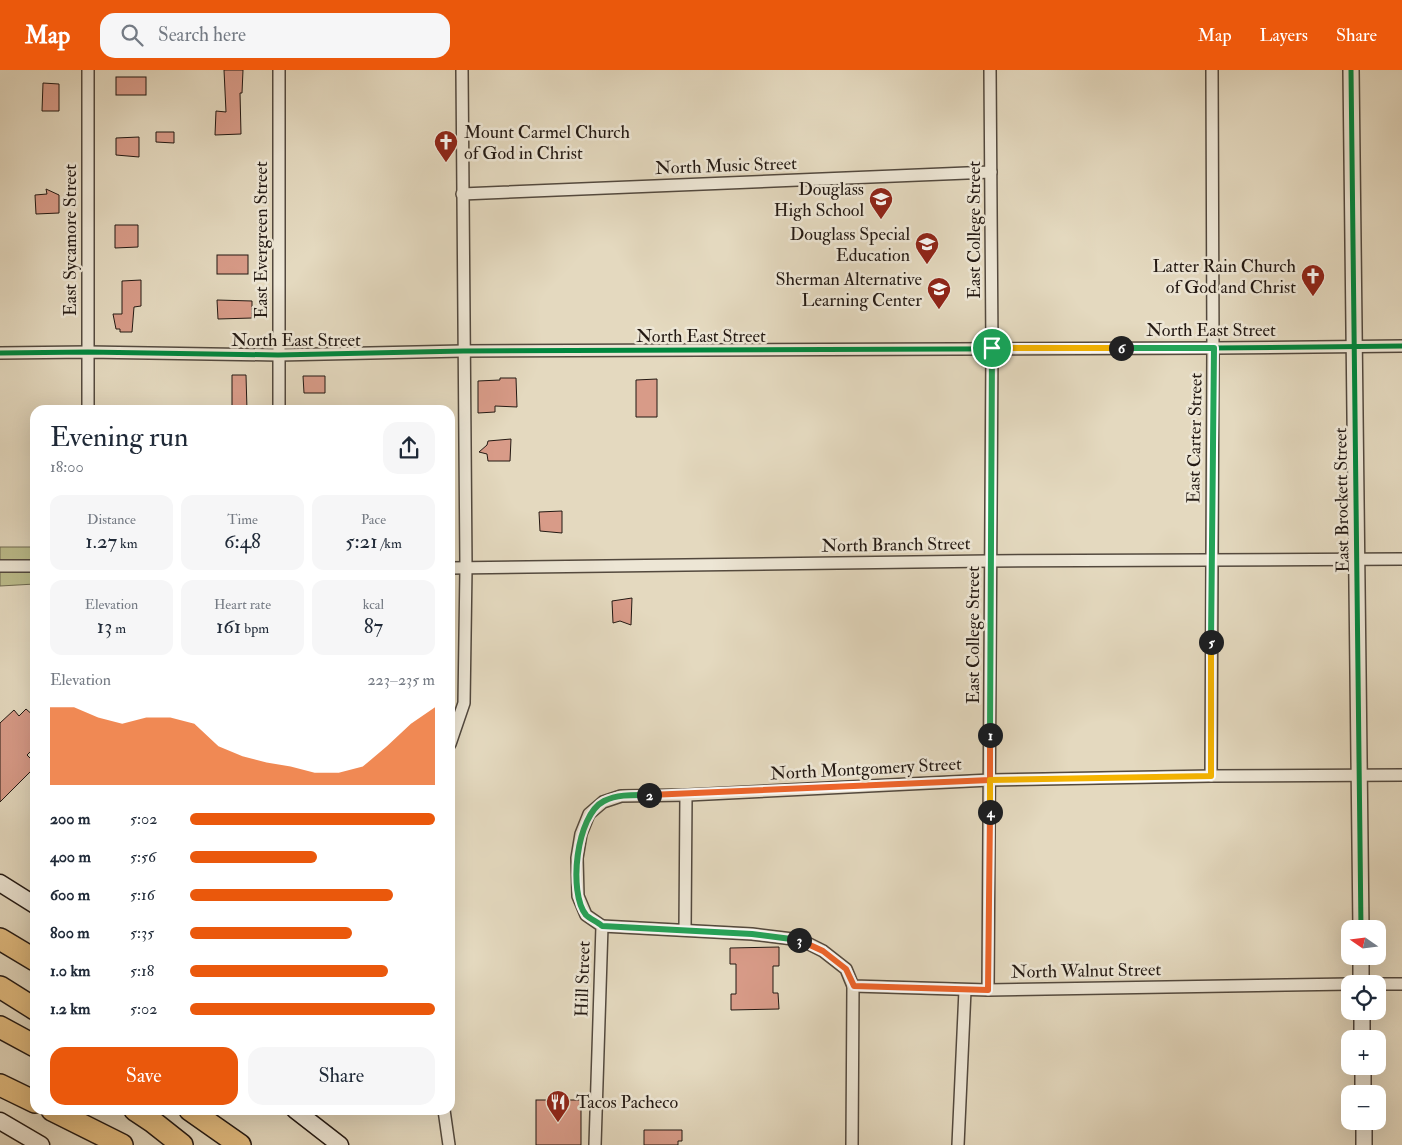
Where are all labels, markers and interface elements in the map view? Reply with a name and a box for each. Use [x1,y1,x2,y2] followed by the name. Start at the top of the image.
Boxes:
[100,13,450,58] search box
[25,20,70,51] text: Map
[118,21,146,49] icon: search
[158,23,246,47] text: Search here
[1198,24,1232,47] text: Map
[1260,24,1308,47] text: Layers
[1336,24,1377,47] text: Share
[464,121,631,165] place label: Mount Carmel Church of God in Christ
[433,129,459,163] church icon: Mount Carmel Church of God in Christ
[655,152,797,180] street label: North Music Street
[250,161,273,319] street label: East Evergreen Street
[963,161,986,299] street label: East College Street
[59,164,82,316] street label: East Sycamore Street
[774,178,864,222] place label: Douglass High School
[868,186,894,220] school or university icon: Douglass High School
[790,223,910,267] place label: Douglass Special Education
[914,231,940,265] school or university icon: Douglass Special Education
[1153,255,1297,299] place label: Latter Rain Church of God and Christ
[1300,263,1326,297] church icon: Latter Rain Church of God and Christ
[776,268,922,312] place label: Sherman Alternative Learning Center
[926,276,952,310] school or university icon: Sherman Alternative Learning Center
[1146,319,1276,342] street label: North East Street
[636,325,766,348] street label: North East Street
[971,327,1013,369] pin
[231,329,361,352] street label: North East Street
[978,334,1006,362] icon: arrive
[1108,336,1134,360] pin: 6
[1118,340,1125,357] text: 6
[1182,372,1208,503] street label: East Carter Street
[50,420,188,455] text: Evening run
[383,422,435,474] button: share
[1329,427,1355,573] street label: East Brockett Street
[50,457,84,477] text: 18:00
[87,511,136,528] text: Distance
[227,511,258,528] text: Time
[361,511,386,528] text: Pace
[85,528,117,555] text: 1.27
[224,528,261,555] text: 6:48
[345,528,378,555] text: 5:21
[821,532,971,558] street label: North Branch Street
[117,535,138,552] text: km
[378,535,402,552] text: /km
[962,566,985,704] street label: East College Street
[85,596,138,613] text: Elevation
[214,596,271,613] text: Heart rate
[363,596,384,613] text: kcal
[97,613,112,640] text: 13
[216,613,241,640] text: 161
[364,613,383,640] text: 87
[112,620,126,637] text: m
[241,620,269,637] text: bpm
[1198,630,1224,654] pin: 5
[1208,634,1215,651] text: 5
[50,670,111,690] text: Elevation
[367,670,435,690] text: 223–235 m
[978,722,1002,748] pin: 1
[988,727,993,744] text: 1
[770,752,962,785] street label: North Montgomery Street
[636,782,662,808] pin: 2
[646,787,653,804] text: 2
[978,800,1002,824] pin: 4
[987,804,994,821] text: 4
[50,809,90,829] text: 200 m
[130,809,157,829] text: 5:02
[50,847,91,867] text: 400 m
[130,847,156,867] text: 5:56
[50,885,90,905] text: 600 m
[130,885,155,905] text: 5:16
[1341,920,1386,965] north arrow
[1341,920,1386,1130] map controls
[50,923,90,943] text: 800 m
[130,923,154,943] text: 5:35
[786,928,812,952] pin: 3
[797,932,802,949] text: 3
[570,940,596,1017] street label: Hill Street
[1011,958,1161,984] street label: North Walnut Street
[50,961,90,981] text: 1.0 km
[130,961,154,981] text: 5:18
[1341,975,1386,1020] button: locate
[50,999,90,1019] text: 1.2 km
[130,999,157,1019] text: 5:02
[1341,1030,1386,1075] button: +
[50,1047,238,1105] button: Save
[248,1047,435,1105] button: Share
[1341,1085,1386,1130] button: −
[545,1089,571,1123] restaurant icon: Tacos Pacheco
[576,1091,678,1114] place label: Tacos Pacheco

